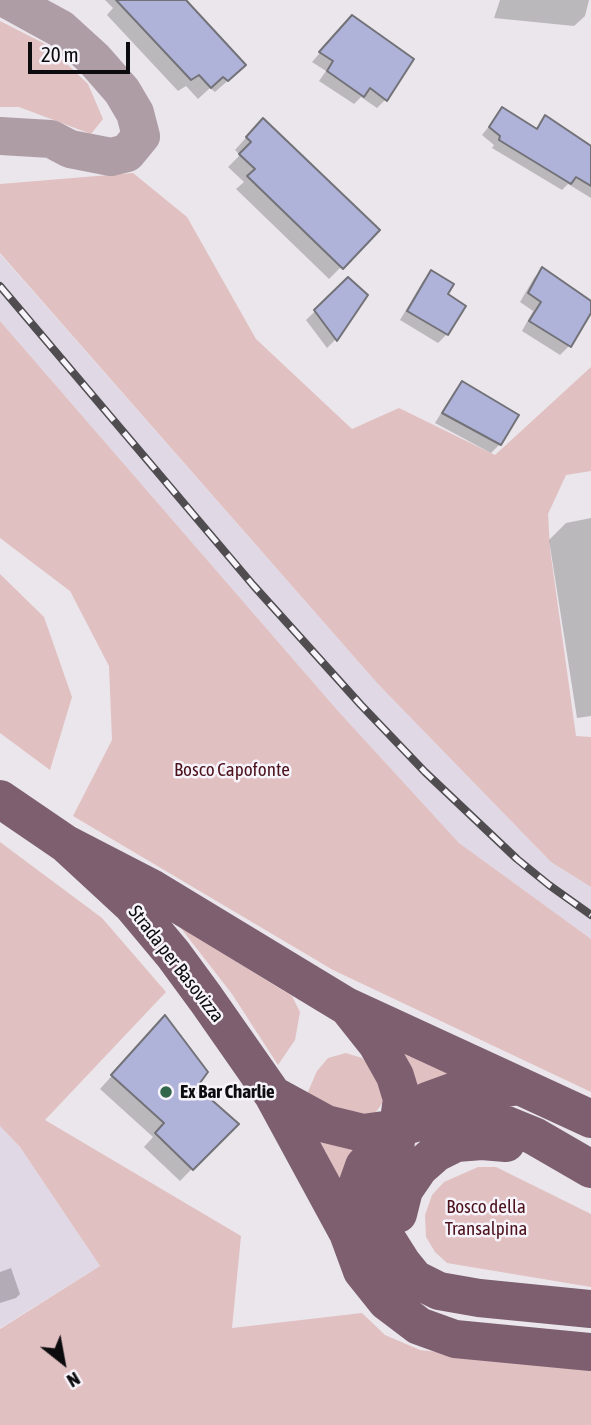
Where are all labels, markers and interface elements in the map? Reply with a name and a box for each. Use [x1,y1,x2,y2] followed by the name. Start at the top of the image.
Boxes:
[32,28,133,72] scale bar
[41,42,79,66] text: 20 m
[174,759,290,781] park label: Bosco Capofonte
[123,901,229,1027] street label: Strada per Basovizza
[180,1081,275,1103] place label: Ex Bar Charlie
[158,1084,174,1100] marker: Ex Bar Charlie
[445,1196,527,1240] park label: Bosco della Transalpina
[28,1327,98,1397] north arrow
[63,1368,84,1392] text: N

